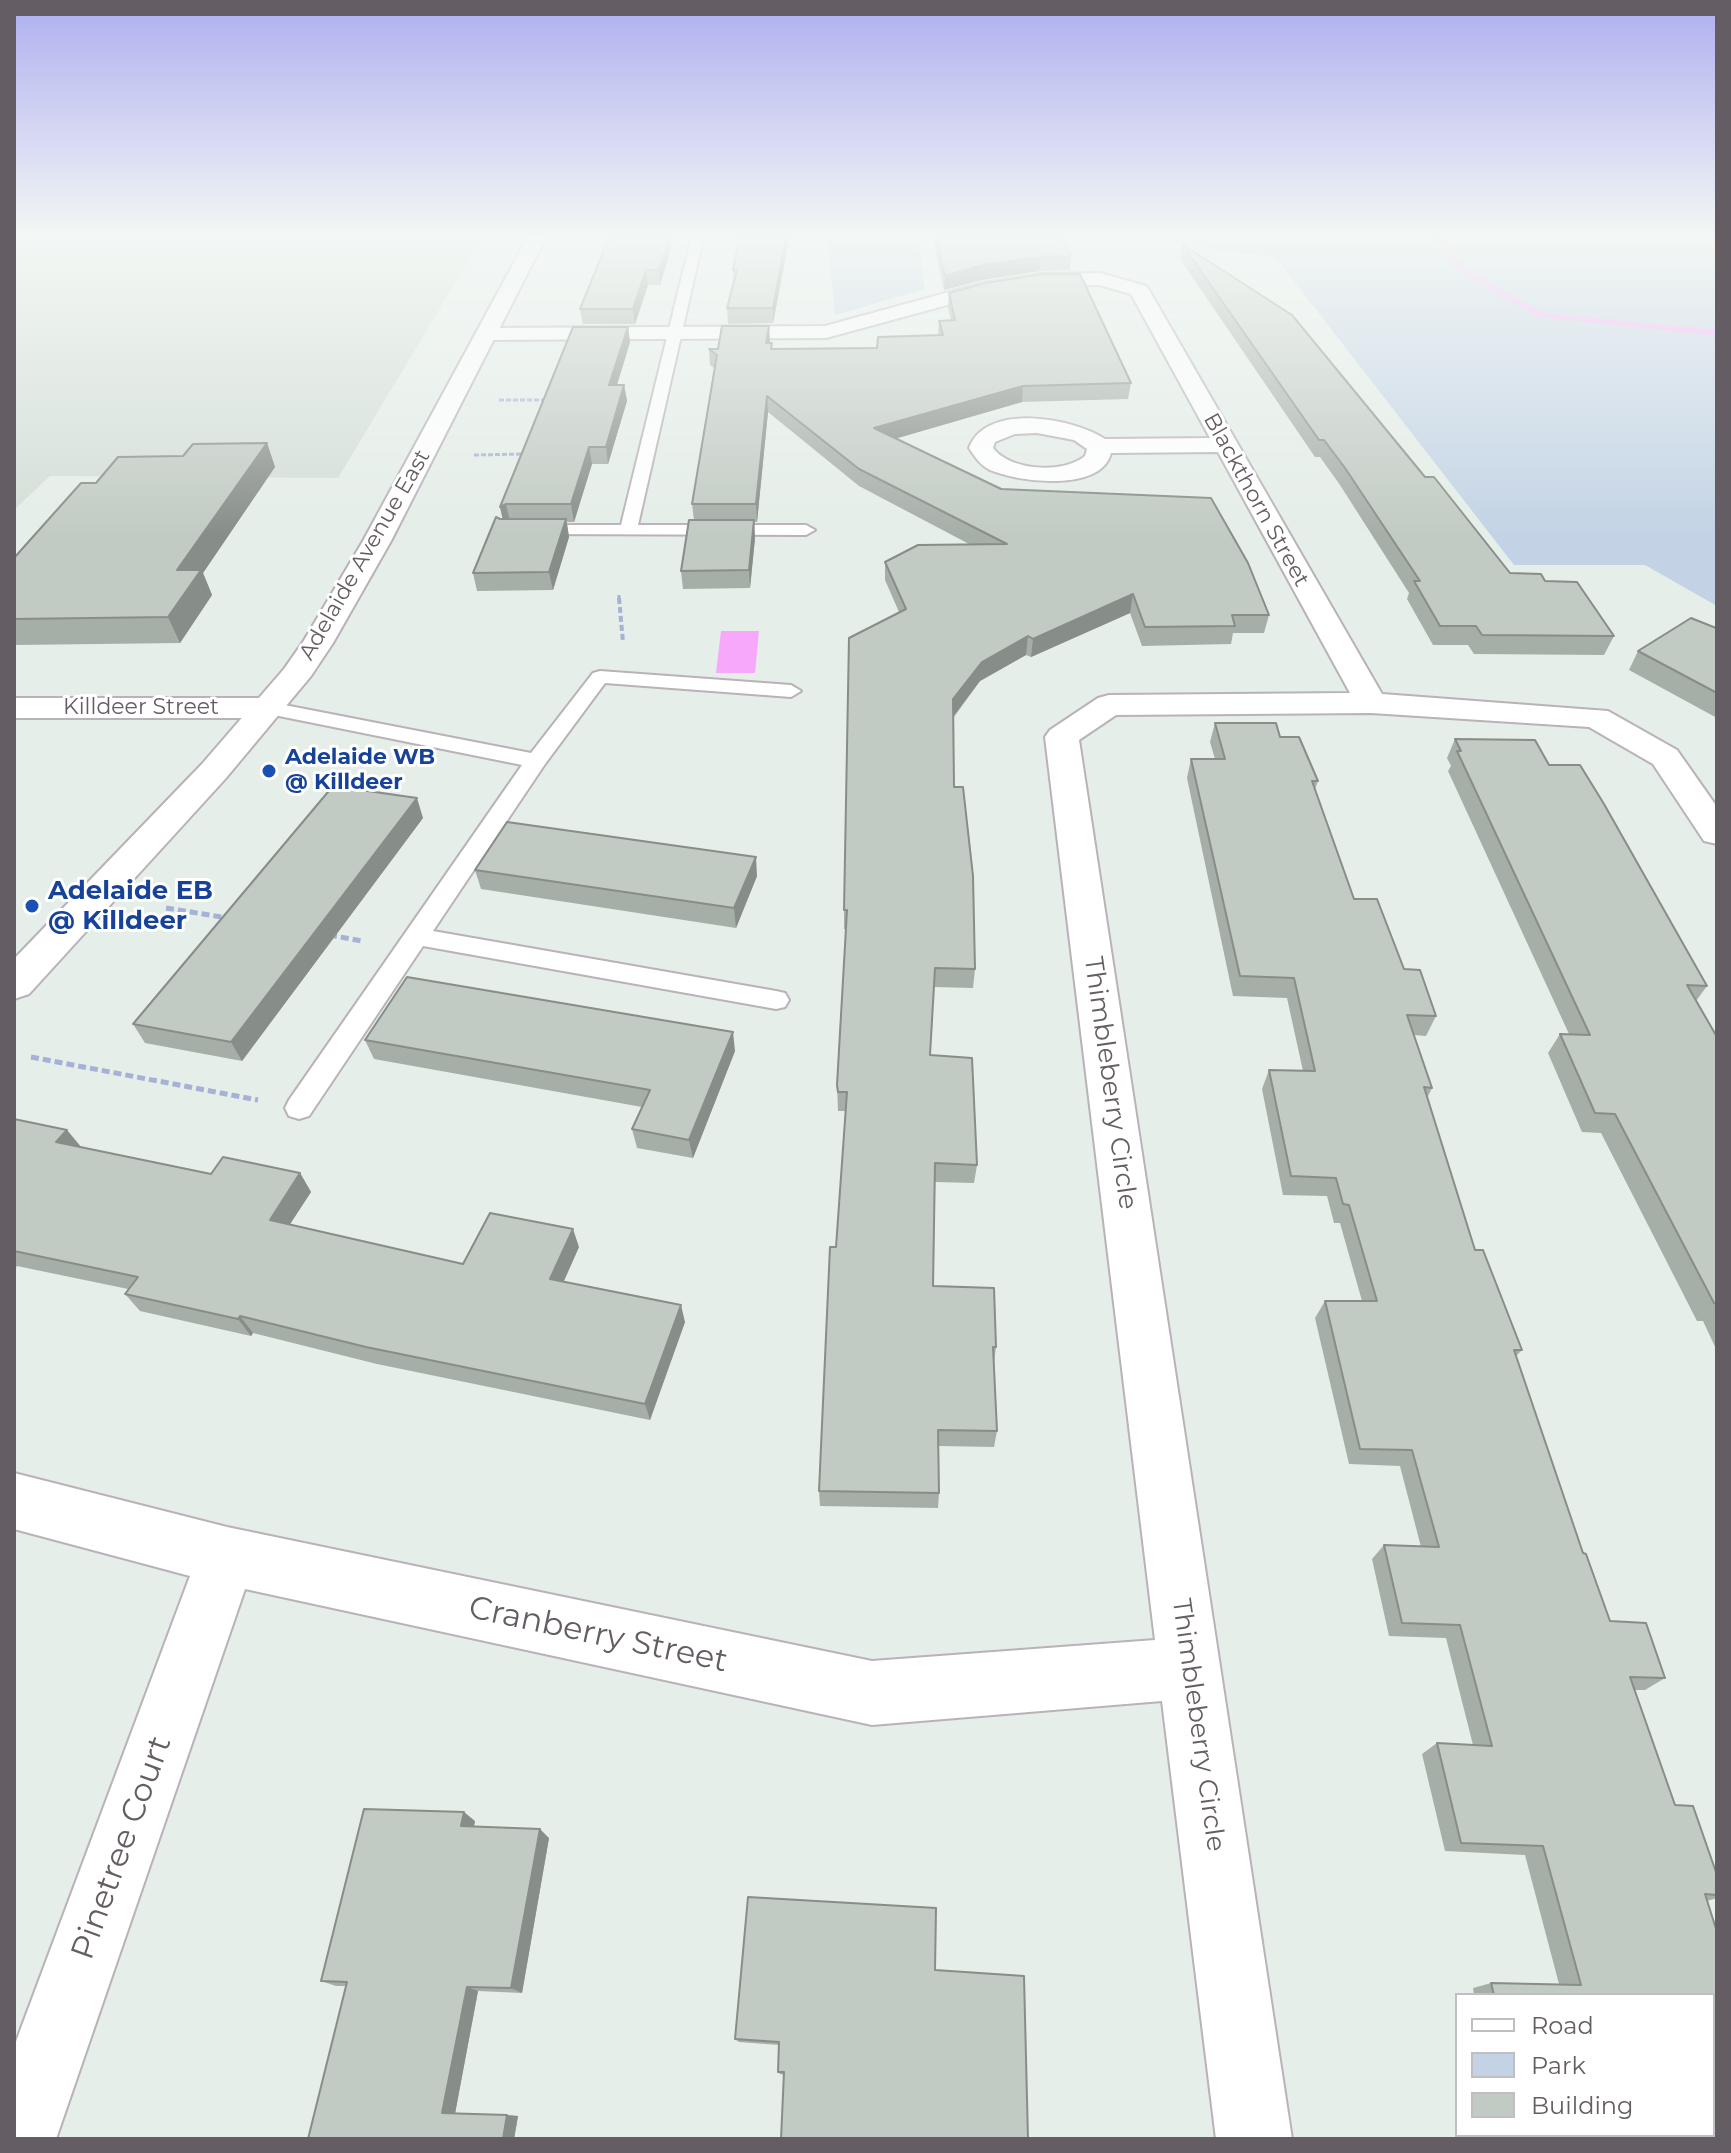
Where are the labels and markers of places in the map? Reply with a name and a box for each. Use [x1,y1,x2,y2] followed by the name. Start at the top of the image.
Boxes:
[285,745,435,796] place label: Adelaide WB @ Killdeer
[260,762,278,780] marker: Adelaide WB @ Killdeer
[48,875,213,936] place label: Adelaide EB @ Killdeer
[23,897,41,915] marker: Adelaide EB @ Killdeer

